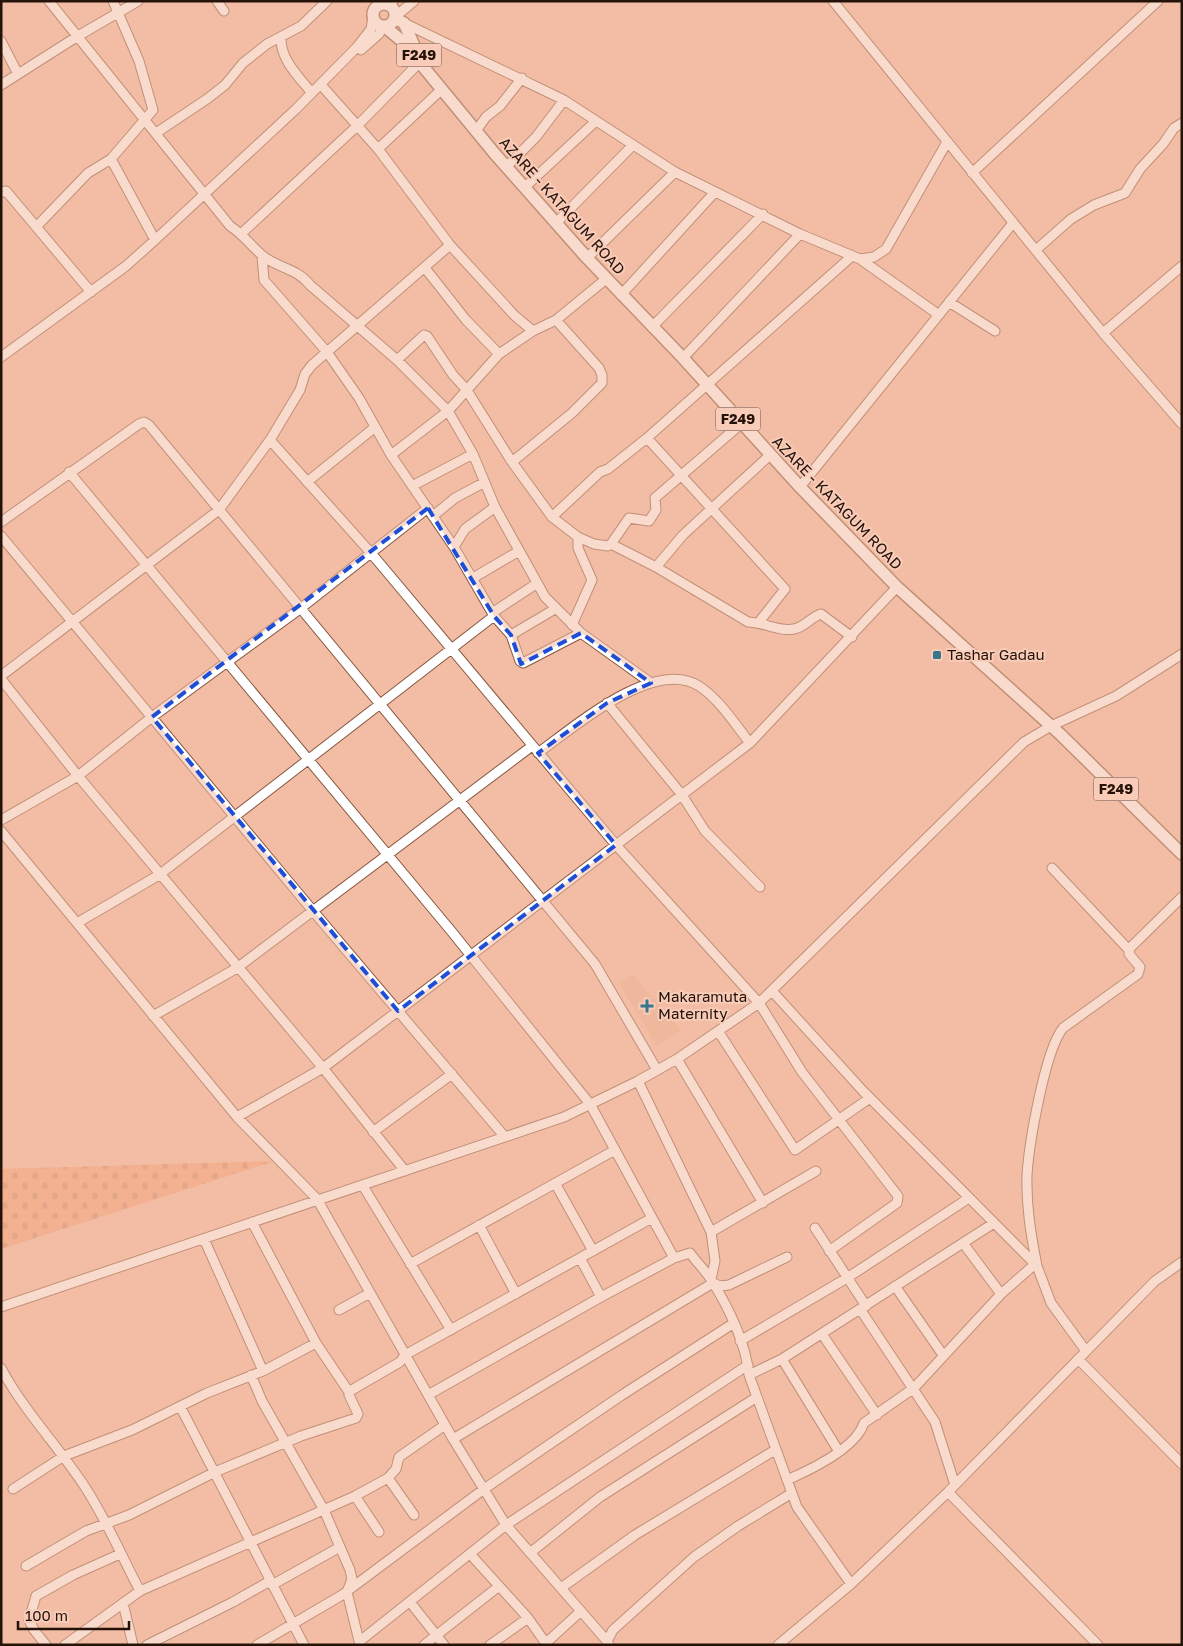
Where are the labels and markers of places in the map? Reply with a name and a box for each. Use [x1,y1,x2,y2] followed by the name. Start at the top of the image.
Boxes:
[947,645,1045,663] place label: Tashar Gadau
[931,649,943,661] marker: Tashar Gadau
[658,987,747,1022] place label: Makaramuta Maternity
[640,999,654,1013] marker: Makaramuta Maternity

